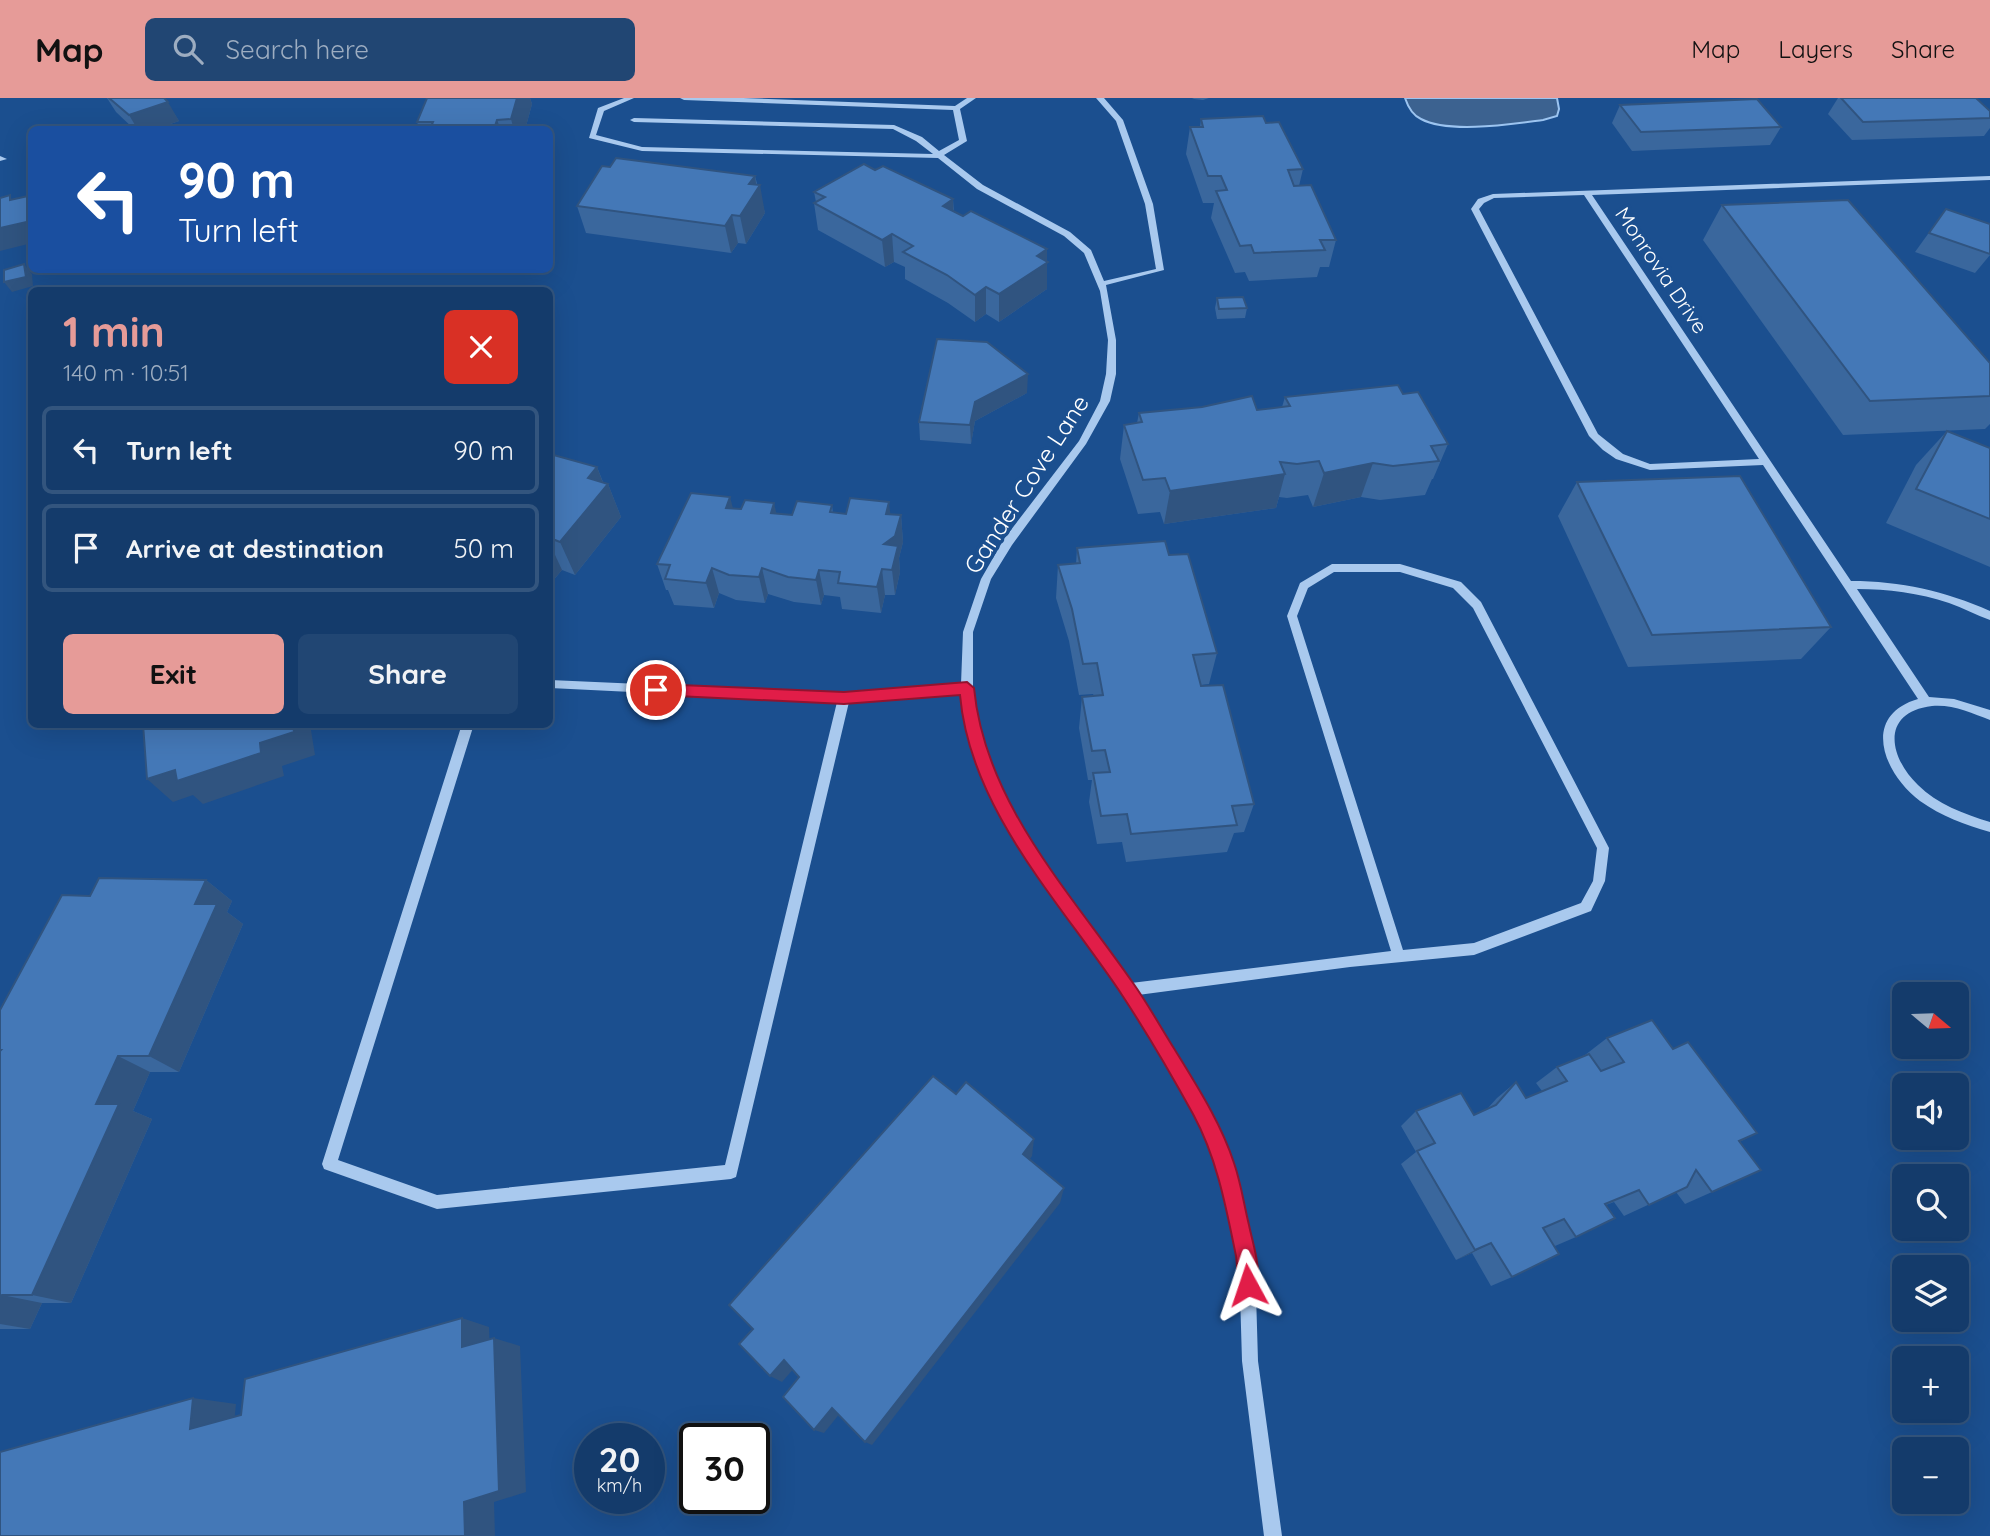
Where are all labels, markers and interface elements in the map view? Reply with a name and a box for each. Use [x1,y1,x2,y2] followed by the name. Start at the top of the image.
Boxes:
[145,18,635,81] search box
[35,29,103,70] text: Map
[169,30,207,68] icon: search
[225,33,369,66] text: Search here
[1691,34,1740,64] text: Map
[1778,34,1853,64] text: Layers
[1891,34,1955,64] text: Share
[178,149,295,210] text: 90 m
[63,154,154,245] icon: left
[1610,202,1714,338] street label: Monrovia Drive
[178,210,299,250] text: Turn left
[63,305,165,358] text: 1 min
[444,310,518,384] button: close
[63,358,189,387] text: 140 m · 10:51
[957,389,1095,579] street label: Gander Cove Lane
[67,431,105,469] icon: left
[126,434,233,467] text: Turn left
[453,434,514,467] text: 90 m
[67,529,105,567] icon: arrive
[126,532,384,565] text: Arrive at destination
[454,532,514,565] text: 50 m
[63,634,284,714] button: Exit
[298,634,518,714] button: Share
[626,660,686,720] pin
[637,671,675,709] icon: arrive
[1892,982,1969,1059] north arrow
[1892,982,1969,1514] map controls
[1892,1073,1969,1150] button: sound
[1892,1164,1969,1241] button: search
[1211,1248,1285,1322] position arrow
[1892,1255,1969,1332] button: layers
[1892,1346,1969,1423] button: +
[679,1423,770,1514] speed limit sign: 30
[599,1437,640,1481] text: 20
[1892,1437,1969,1514] button: −
[597,1474,642,1497] text: km/h

